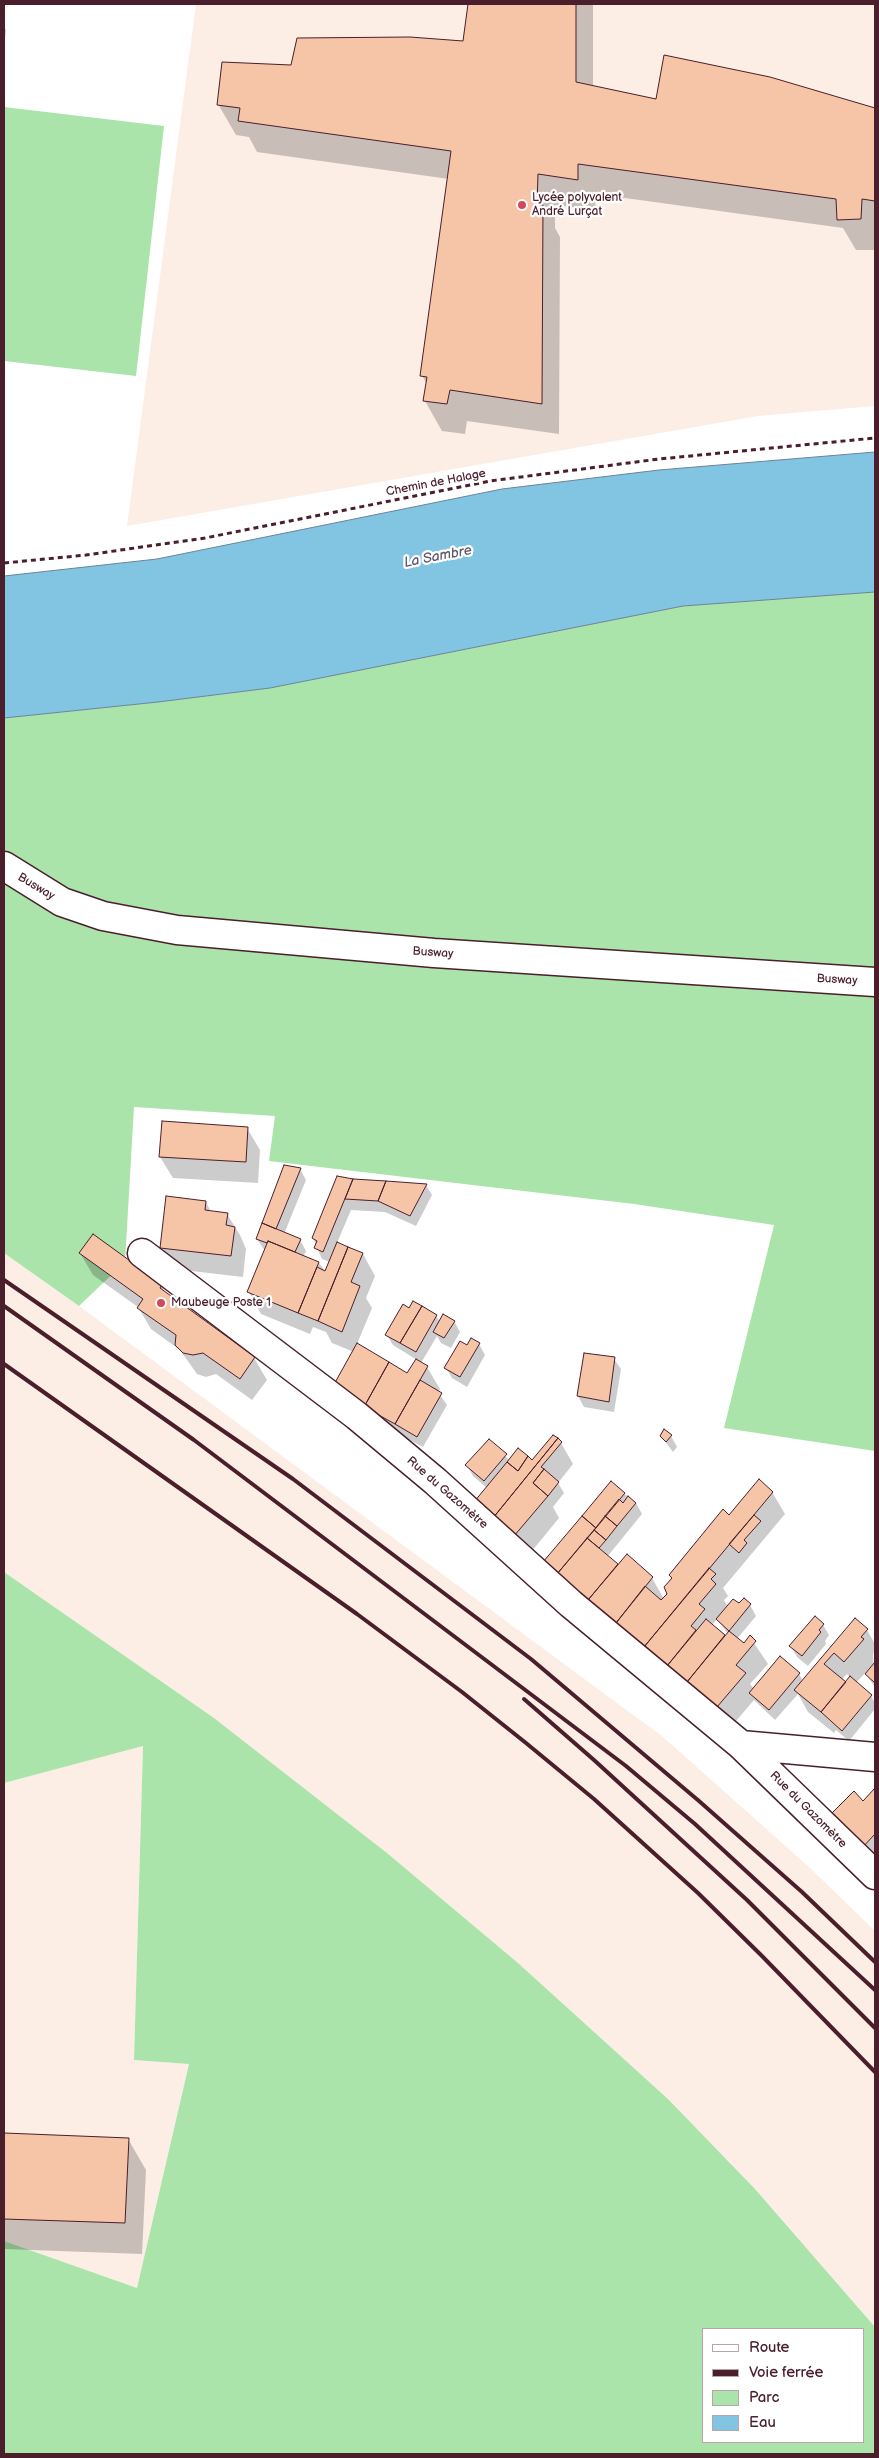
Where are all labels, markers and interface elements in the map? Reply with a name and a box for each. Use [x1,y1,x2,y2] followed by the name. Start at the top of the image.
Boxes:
[532,191,622,219] place label: Lycée polyvalent André Lurçat
[516,199,528,211] marker: Lycée polyvalent André Lurçat
[385,466,487,500] street label: Chemin de Halage
[403,542,473,572] water label: La Sambre
[15,870,57,904] street label: Busway
[412,944,454,962] street label: Busway
[816,972,858,988] street label: Busway
[171,1296,271,1310] place label: Maubeuge Poste 1
[155,1297,167,1309] marker: Maubeuge Poste 1
[404,1454,490,1532] street label: Rue du Gazomètre
[767,1769,849,1851] street label: Rue du Gazomètre
[702,2328,864,2443] legend
[749,2338,789,2357] text: Route
[749,2363,824,2382] text: Voie ferrée
[749,2388,779,2407] text: Parc
[749,2413,776,2432] text: Eau

